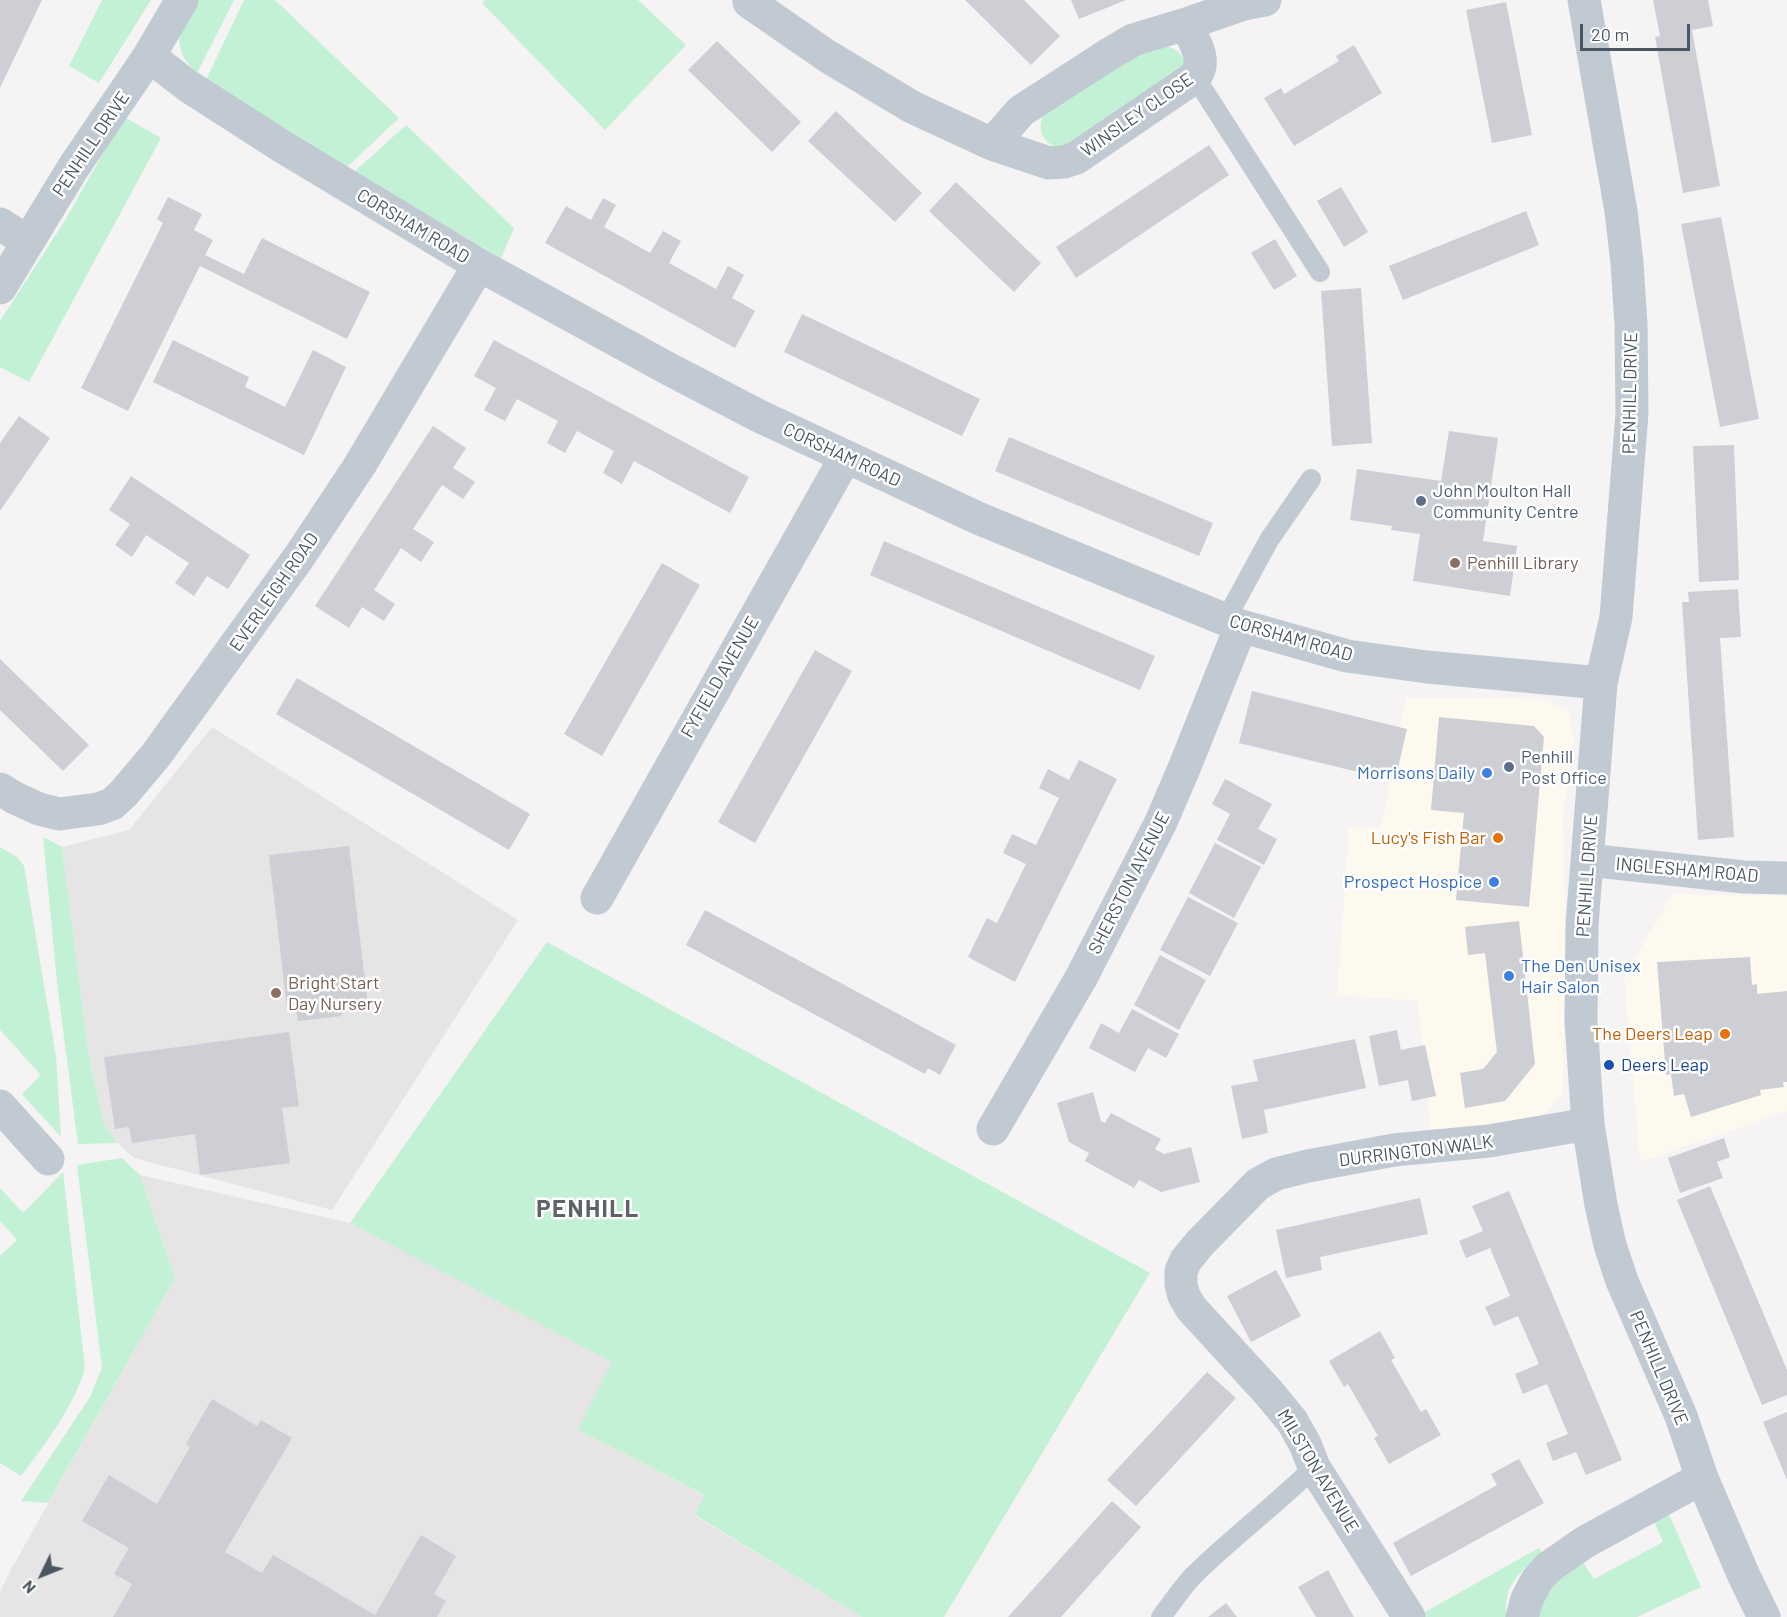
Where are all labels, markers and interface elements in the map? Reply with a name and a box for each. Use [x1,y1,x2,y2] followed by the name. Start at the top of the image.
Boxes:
[1583,12,1692,50] scale bar
[1591,23,1629,45] text: 20 m
[1077,68,1197,162] street label: WINSLEY CLOSE
[48,87,134,201] street label: PENHILL DRIVE
[353,184,473,268] street label: CORSHAM ROAD
[1618,332,1642,454] street label: PENHILL DRIVE
[780,418,904,492] street label: CORSHAM ROAD
[1433,480,1579,522] place label: John Moulton Hall Community Centre
[1414,494,1428,508] marker: John Moulton Hall Community Centre
[225,529,323,655] street label: EVERLEIGH ROAD
[1467,552,1578,574] place label: Penhill Library
[1448,556,1462,570] marker: Penhill Library
[1227,610,1355,666] street label: CORSHAM ROAD
[676,612,764,742] street label: FYFIELD AVENUE
[1521,746,1607,789] place label: Penhill Post Office
[1502,760,1516,774] marker: Penhill Post Office
[1357,762,1475,784] place label: Morrisons Daily
[1480,766,1494,780] marker: Morrisons Daily
[1084,808,1174,958] street label: SHERSTON AVENUE
[1572,814,1602,938] street label: PENHILL DRIVE
[1371,827,1486,849] place label: Lucy's Fish Bar
[1491,831,1505,845] marker: Lucy's Fish Bar
[1615,853,1759,887] street label: INGLESHAM ROAD
[1344,871,1482,893] place label: Prospect Hospice
[1487,875,1501,889] marker: Prospect Hospice
[1521,955,1641,998] place label: The Den Unisex Hair Salon
[1502,969,1516,983] marker: The Den Unisex Hair Salon
[288,972,382,1014] place label: Bright Start Day Nursery
[269,986,283,1000] marker: Bright Start Day Nursery
[1592,1023,1713,1045] place label: The Deers Leap
[1718,1027,1732,1041] marker: The Deers Leap
[1621,1054,1709,1076] place label: Deers Leap
[1602,1058,1616,1072] marker: Deers Leap
[1338,1131,1494,1171] street label: DURRINGTON WALK
[536,1195,640,1223] district label: PENHILL
[1625,1308,1693,1428] street label: PENHILL DRIVE
[1273,1405,1363,1537] street label: MILSTON AVENUE
[12,1545,72,1605] north arrow
[18,1577,39,1598] text: N

